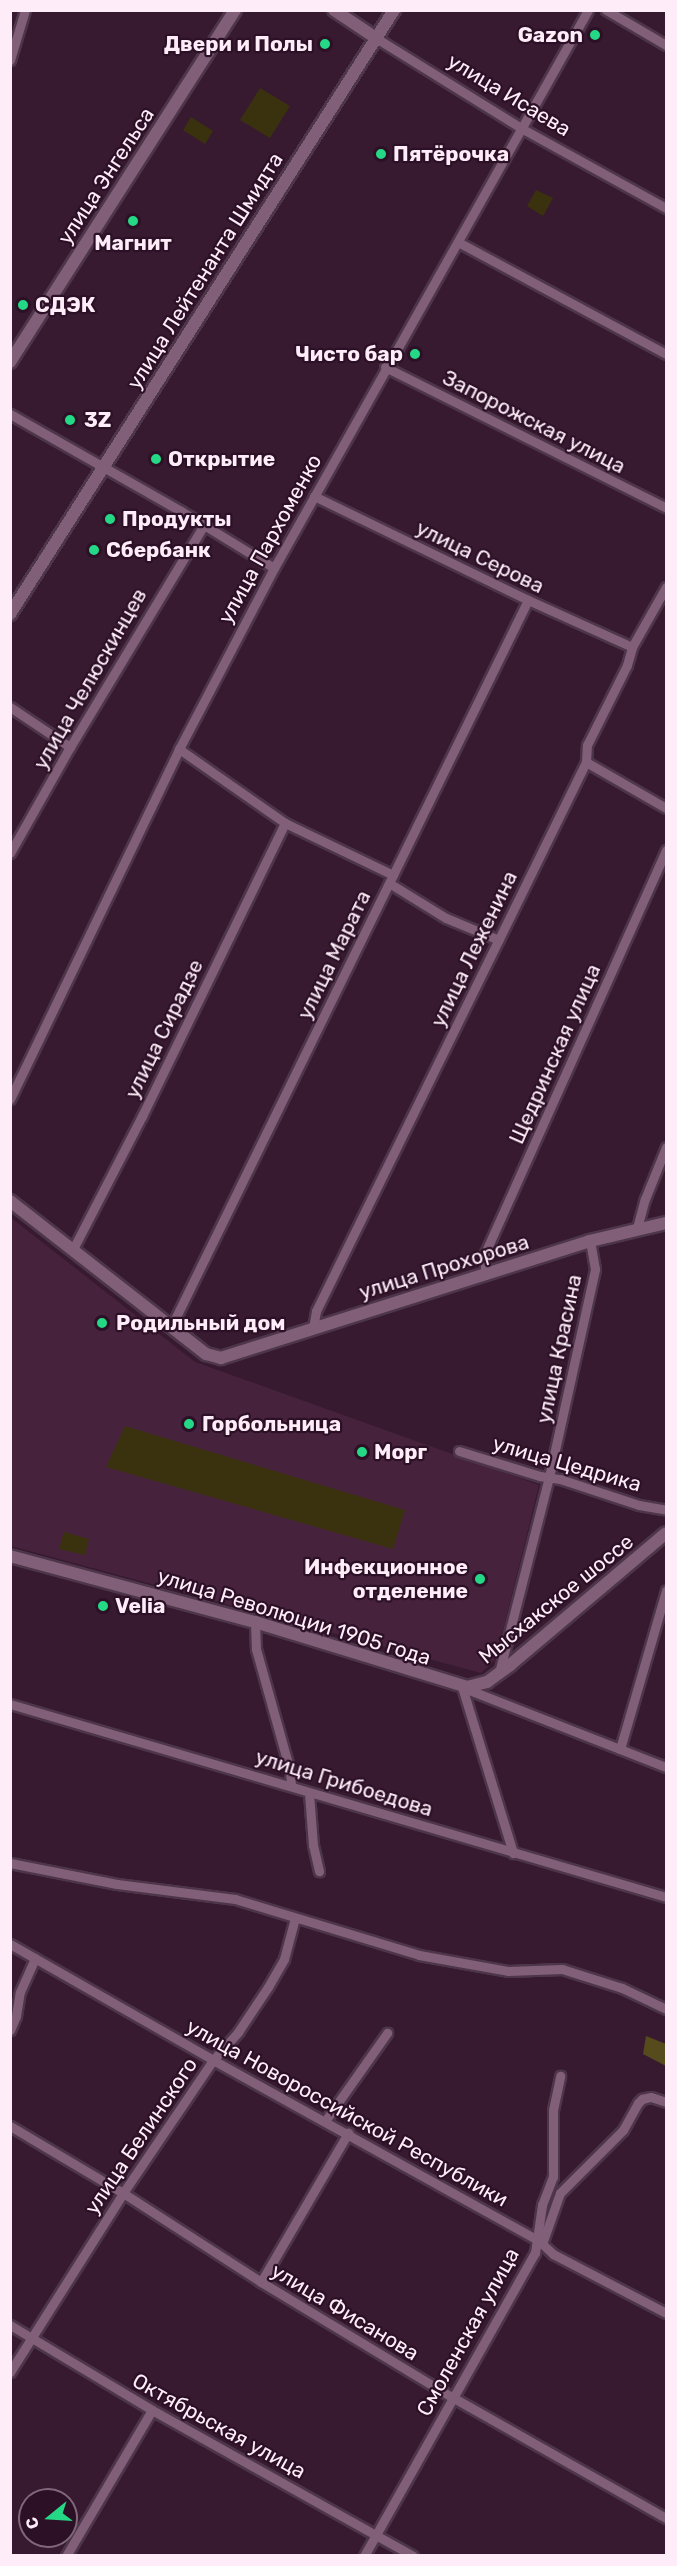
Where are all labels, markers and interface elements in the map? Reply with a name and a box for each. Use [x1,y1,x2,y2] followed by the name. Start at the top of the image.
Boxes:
[518,22,583,48] place label: Gazon
[588,28,602,42] marker: Gazon
[164,31,313,57] place label: Двери и Полы
[318,37,332,51] marker: Двери и Полы
[443,48,575,142] street label: улица Исаева
[52,103,160,249] street label: улица Энгельса
[393,141,509,167] place label: Пятёрочка
[374,147,388,161] marker: Пятёрочка
[122,148,288,394] street label: улица Лейтенанта Шмидта
[126,214,140,228] marker: Магнит
[94,230,172,256] place label: Магнит
[35,292,95,318] place label: СДЭК
[16,298,30,312] marker: СДЭК
[295,341,403,367] place label: Чисто бар
[408,347,422,361] marker: Чисто бар
[438,365,630,479] street label: Запорожская улица
[84,407,111,433] place label: 3Z
[61,411,79,429] marker: 3Z
[168,446,275,472] place label: Открытие
[213,450,327,628] street label: улица Пархоменко
[149,452,163,466] marker: Открытие
[122,506,231,532] place label: Продукты
[103,512,117,526] marker: Продукты
[412,515,548,599] street label: улица Серова
[106,537,211,563] place label: Сбербанк
[87,543,101,557] marker: Сбербанк
[28,584,152,774] street label: улица Челюскинцев
[425,867,523,1031] street label: улица Леженина
[292,886,376,1024] street label: улица Марата
[119,955,209,1103] street label: улица Сирадзе
[504,960,606,1148] street label: Щедринская улица
[356,1229,532,1305] street label: улица Прохорова
[531,1272,587,1426] street label: улица Красина
[116,1310,285,1336] place label: Родильный дом
[93,1314,111,1332] marker: Родильный дом
[202,1411,341,1437] place label: Горбольница
[180,1415,198,1433] marker: Горбольница
[490,1431,644,1497] street label: улица Цедрика
[374,1439,427,1465] place label: Морг
[355,1445,369,1459] marker: Морг
[474,1529,638,1669] street label: Мысхакское шоссе
[304,1554,468,1604] place label: Инфекционное отделение
[154,1563,434,1671] street label: улица Революции 1905 года
[473,1572,487,1586] marker: Инфекционное отделение
[115,1593,165,1619] place label: Velia
[96,1599,110,1613] marker: Velia
[252,1744,436,1822] street label: улица Грибоедова
[182,2014,512,2212] street label: улица Новороссийской Республики
[79,2053,203,2219] street label: улица Белинского
[411,2244,525,2420] street label: Смоленская улица
[267,2258,423,2366] street label: улица Фисанова
[128,2368,310,2484] street label: Октябрьская улица
[18,2488,78,2548] north arrow
[22,2515,43,2531] text: С

